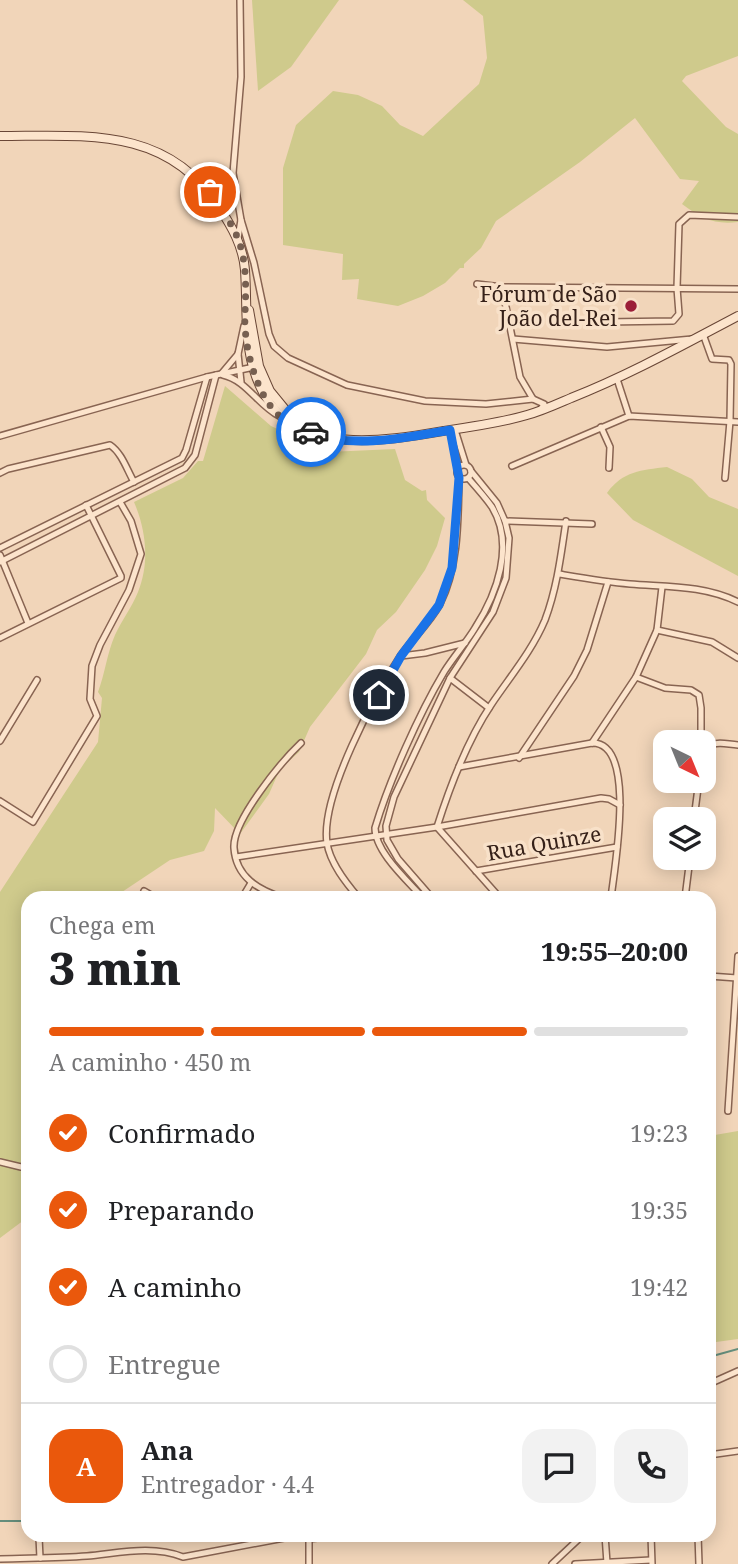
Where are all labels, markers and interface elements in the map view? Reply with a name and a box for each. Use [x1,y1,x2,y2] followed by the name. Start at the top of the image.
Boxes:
[180,162,240,222] pin
[191,173,229,211] icon: bag
[480,280,617,332] place label: Fórum de São João del-Rei
[623,298,639,314] marker: Fórum de São João del-Rei
[276,397,346,467] courier
[292,413,330,451] icon: car
[349,665,409,725] pin
[360,676,398,714] icon: home
[653,730,716,793] north arrow
[653,730,716,870] map controls
[653,807,716,870] button: layers
[485,819,603,867] street label: Rua Quinze
[49,909,155,941] text: Chega em
[541,933,688,969] text: 19:55–20:00
[49,936,181,998] text: 3 min
[49,1046,251,1078] text: A caminho · 450 m
[49,1114,87,1152] icon: check
[108,1115,255,1151] text: Confirmado
[630,1117,688,1149] text: 19:23
[49,1191,87,1229] icon: check
[108,1192,255,1228] text: Preparando
[630,1194,688,1226] text: 19:35
[49,1268,87,1306] icon: check
[108,1269,242,1305] text: A caminho
[630,1271,688,1303] text: 19:42
[108,1346,221,1382] text: Entregue
[522,1429,596,1503] button: chat
[614,1429,688,1503] button: phone
[141,1432,194,1468] text: Ana
[76,1448,96,1484] text: A
[141,1468,314,1500] text: Entregador · 4.4

